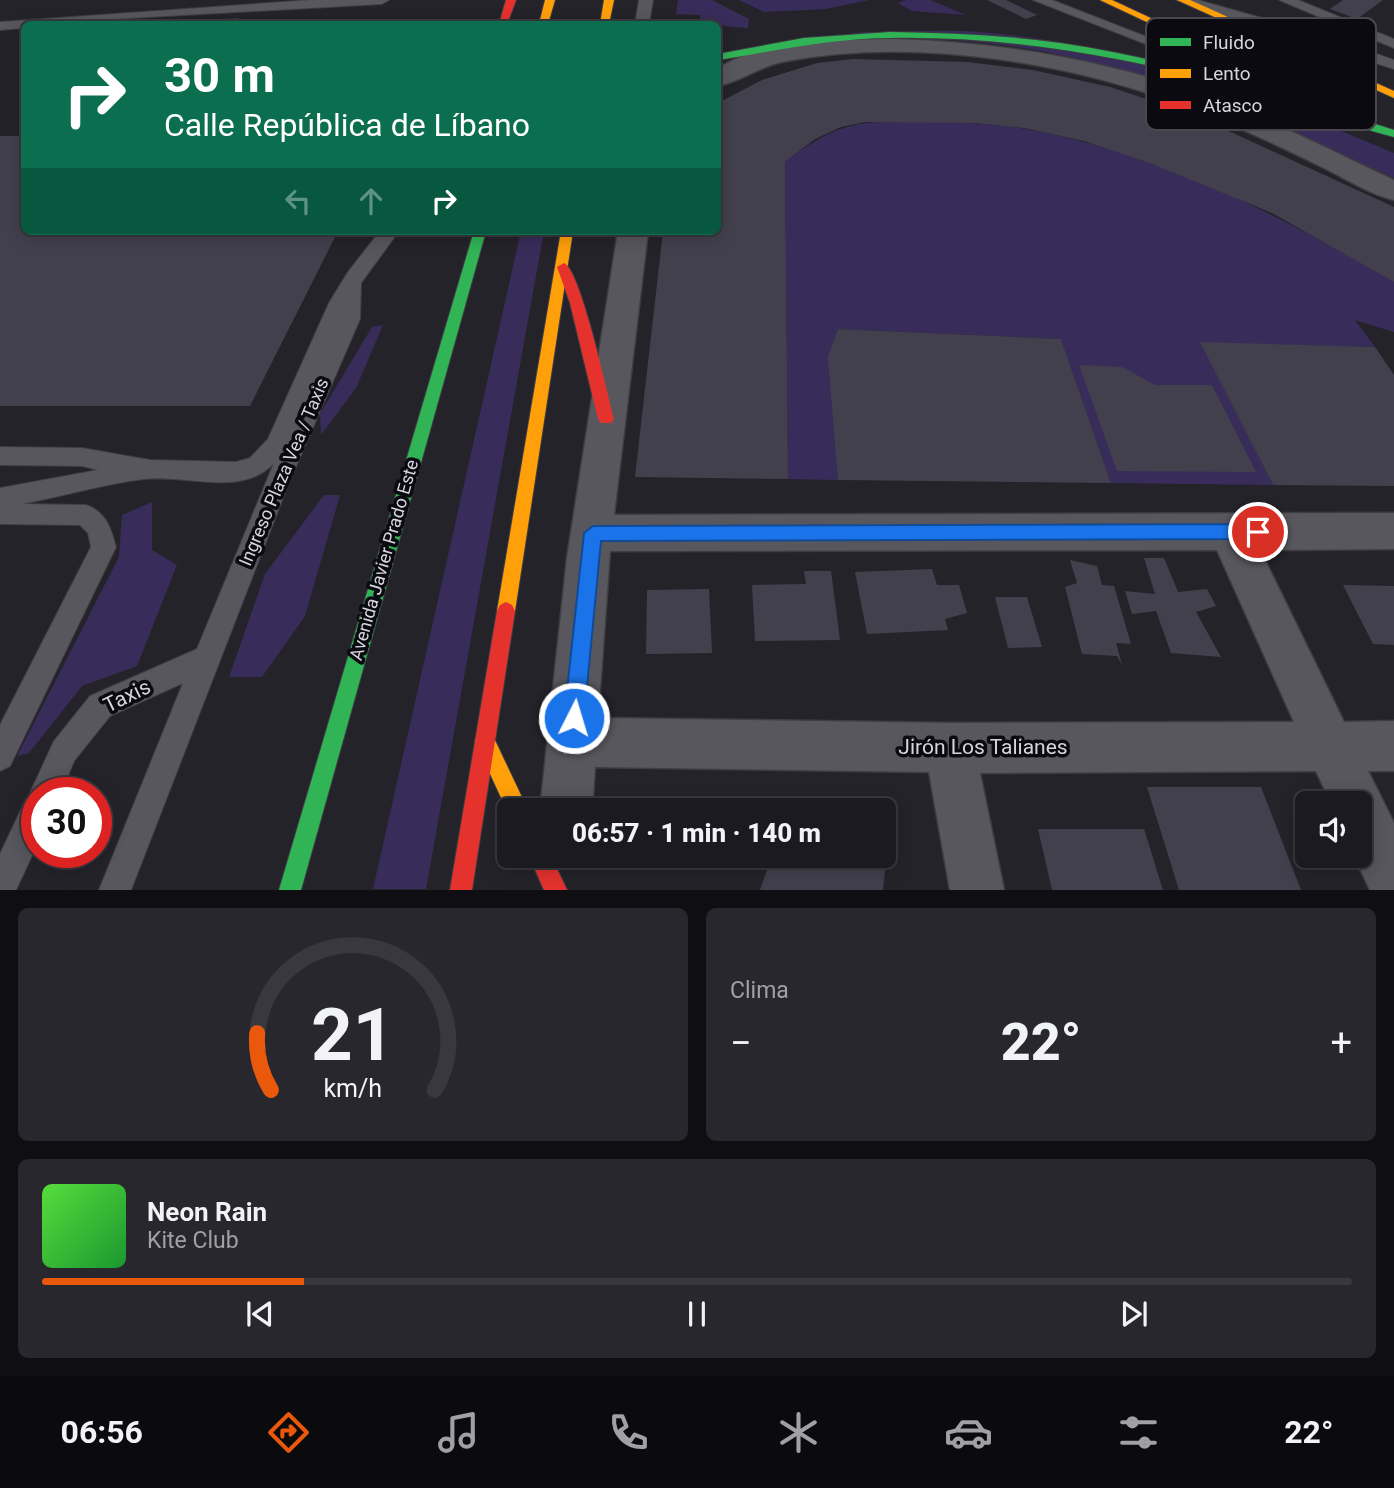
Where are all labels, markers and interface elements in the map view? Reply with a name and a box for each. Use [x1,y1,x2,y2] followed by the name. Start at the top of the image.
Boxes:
[1146,18,1376,130] legend
[1203,31,1255,54] text: Fluido
[164,47,275,104] text: 30 m
[49,49,140,140] icon: right
[1203,62,1251,85] text: Lento
[1203,94,1262,117] text: Atasco
[164,106,530,144] text: Calle República de Líbano
[279,182,317,220] icon: left
[352,182,390,220] icon: ahead
[425,182,463,220] icon: right
[234,375,333,569] street label: Ingreso Plaza Vea / Taxis
[345,457,422,663] street label: Avenida Javier Prado Este
[1228,502,1288,562] pin
[1239,513,1277,551] icon: arrive
[100,674,154,718] street label: Taxis
[537,681,611,755] position arrow
[898,735,1068,759] street label: Jirón Los Talianes
[21,777,112,868] speed limit sign: 30
[1295,791,1372,868] map controls
[1295,791,1372,868] button: sound
[572,818,821,848] text: 06:57 · 1 min · 140 m
[730,977,789,1004] text: Clima
[311,993,395,1079] text: 21
[1001,1012,1081,1073] text: 22°
[730,1021,752,1065] text: −
[1330,1021,1352,1065] text: +
[324,1074,382,1103] text: km/h
[147,1197,267,1227] text: Neon Rain
[147,1227,239,1254] text: Kite Club
[241,1295,279,1333] icon: previous
[678,1295,716,1333] icon: pause
[1115,1295,1153,1333] icon: next
[264,1408,313,1457] icon: directions
[434,1408,483,1457] icon: music
[604,1408,653,1457] icon: phone
[774,1408,823,1457] icon: climate
[944,1408,993,1457] icon: car
[1114,1408,1163,1457] icon: filters
[61,1413,143,1451] text: 06:56
[1284,1413,1333,1451] text: 22°

